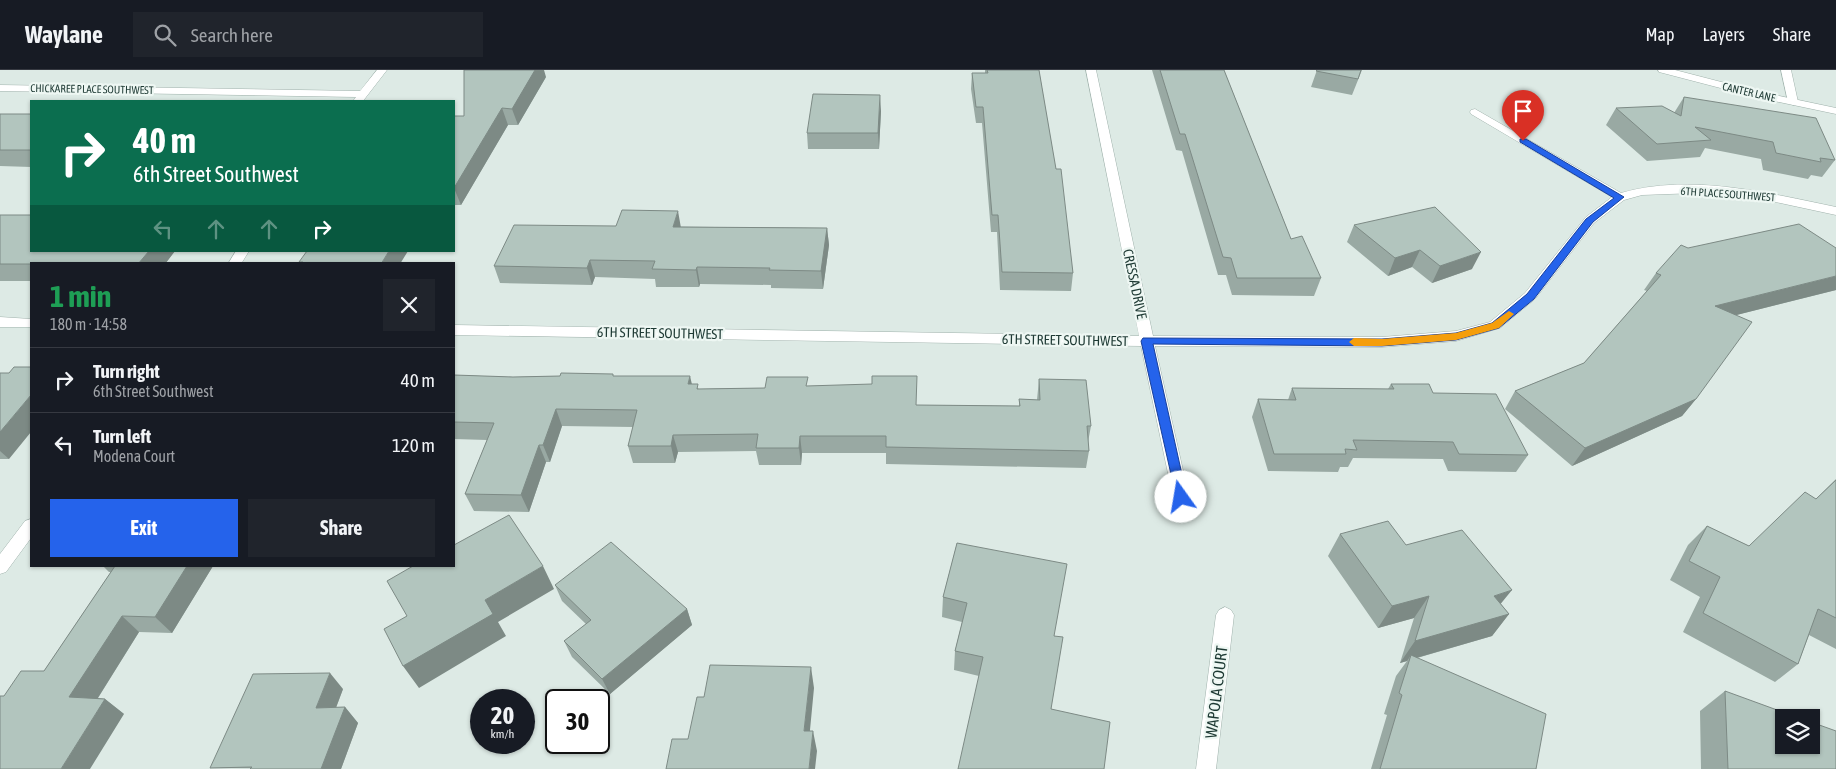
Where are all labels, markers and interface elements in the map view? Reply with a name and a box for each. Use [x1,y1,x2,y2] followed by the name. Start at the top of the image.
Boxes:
[133,12,483,57] search box
[25,21,103,48] text: Waylane
[151,21,179,49] icon: search
[191,24,273,46] text: Search here
[1645,24,1674,45] text: Map
[1702,24,1745,45] text: Layers
[1773,24,1811,45] text: Share
[1721,80,1777,104] street label: CANTER LANE
[30,82,154,96] street label: CHICKAREE PLACE SOUTHWEST
[1502,90,1544,141] pin
[1509,97,1537,125] icon: arrive
[50,120,115,185] icon: right
[133,120,196,160] text: 40 m
[133,161,299,187] text: 6th Street Southwest
[1680,185,1776,203] street label: 6TH PLACE SOUTHWEST
[149,215,177,243] icon: left
[202,215,230,243] icon: ahead
[255,215,283,243] icon: ahead
[308,215,336,243] icon: right
[1120,248,1150,320] street label: CRESSA DRIVE
[50,279,111,313] text: 1 min
[383,279,435,331] button: close
[50,315,127,333] text: 180 m · 14:58
[597,324,723,342] street label: 6TH STREET SOUTHWEST
[1002,331,1128,349] street label: 6TH STREET SOUTHWEST
[93,360,160,382] text: Turn right
[50,366,78,394] icon: right
[401,369,435,391] text: 40 m
[93,382,214,400] text: 6th Street Southwest
[93,425,151,447] text: Turn left
[50,431,78,459] icon: left
[392,434,435,456] text: 120 m
[93,447,175,465] text: Modena Court
[1154,470,1206,522] position arrow
[50,499,238,557] button: Exit
[248,499,435,557] button: Share
[1201,645,1231,739] street label: WAPOLA COURT
[545,689,610,754] speed limit sign: 30
[491,701,514,729] text: 20
[1775,709,1820,754] map controls
[1775,709,1820,754] button: layers
[491,727,514,741] text: km/h

